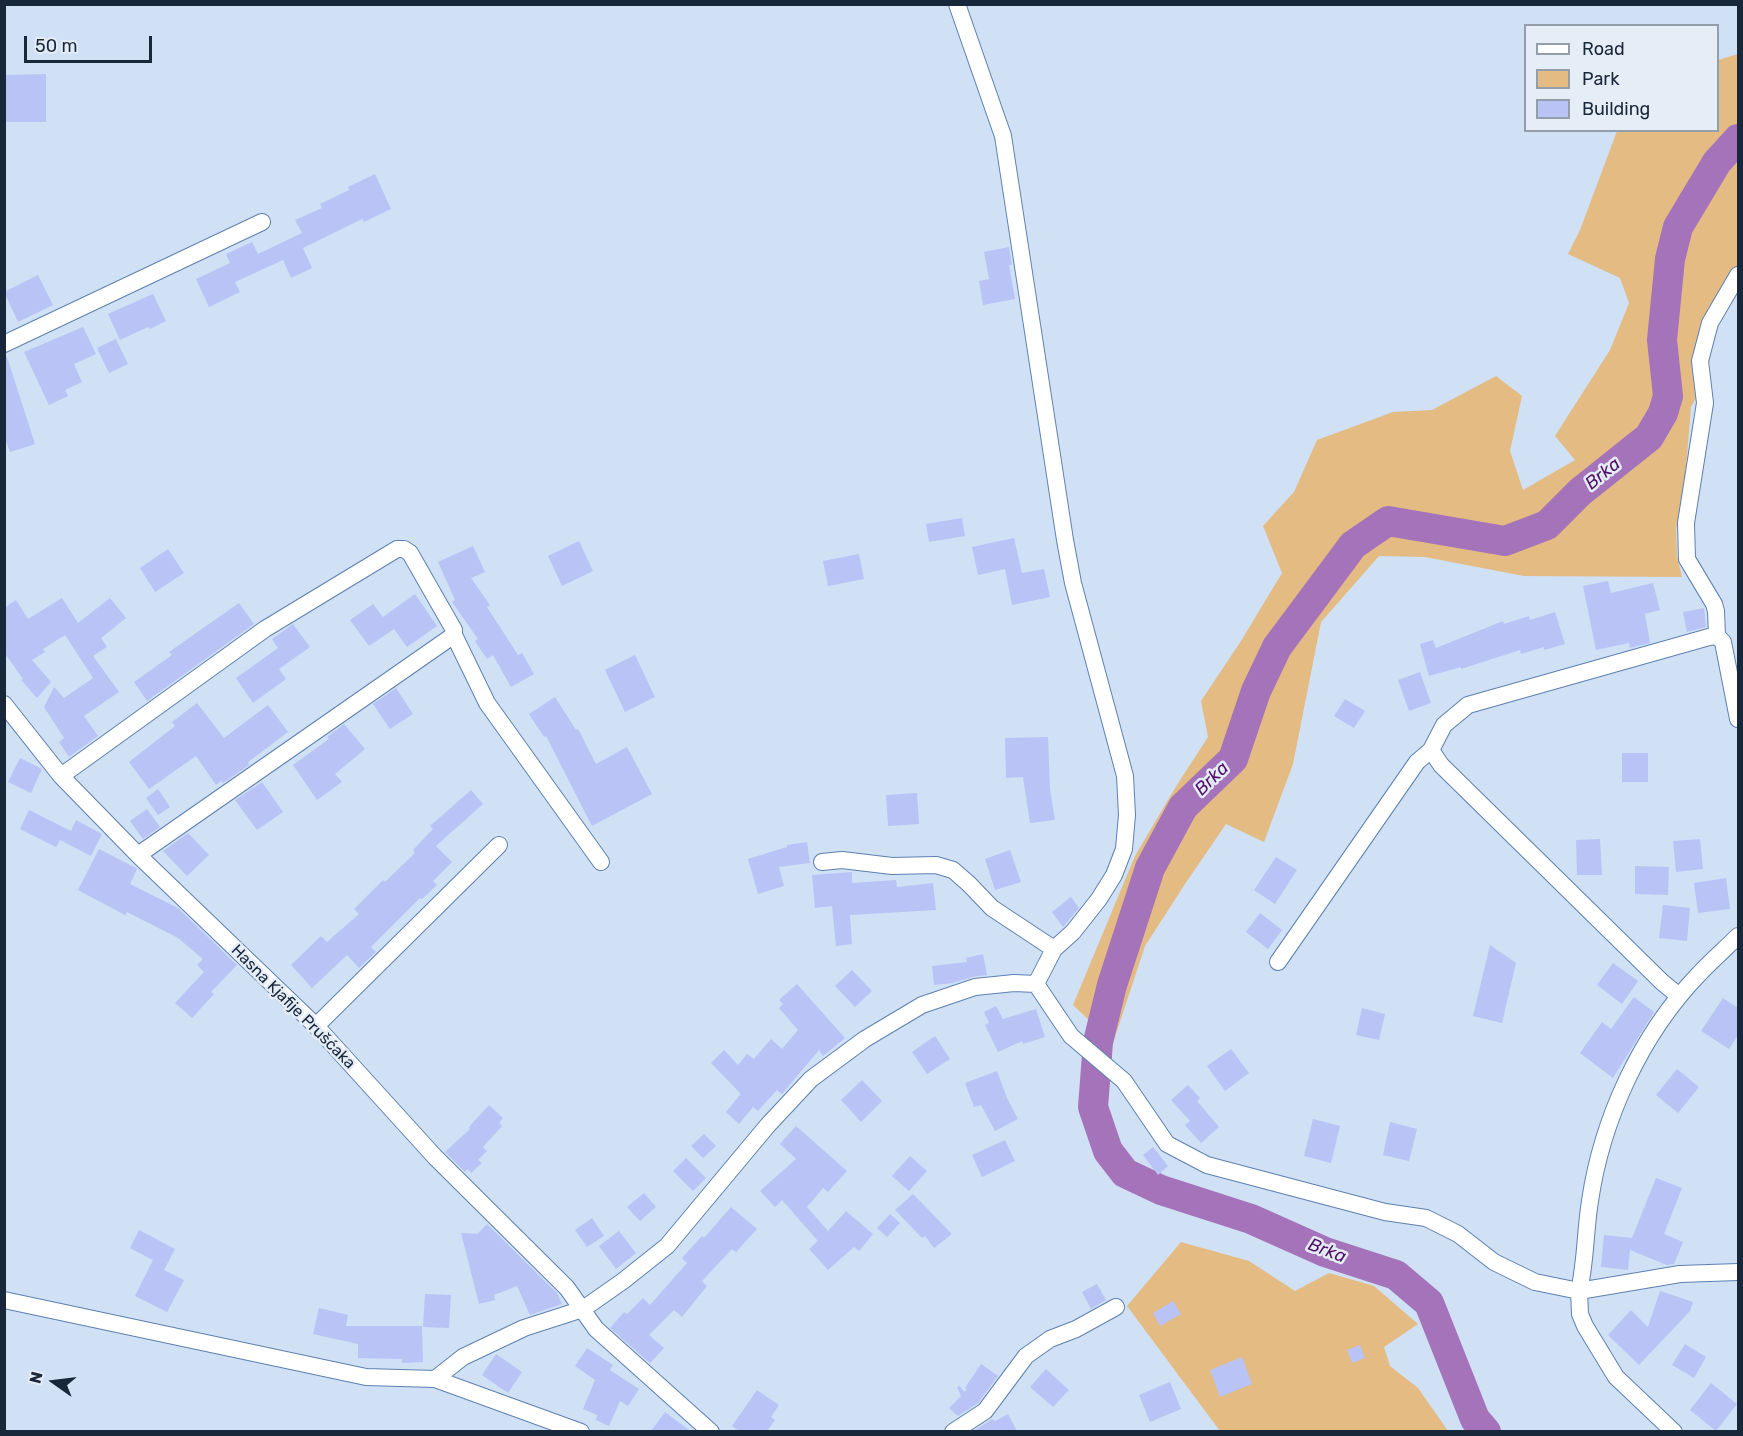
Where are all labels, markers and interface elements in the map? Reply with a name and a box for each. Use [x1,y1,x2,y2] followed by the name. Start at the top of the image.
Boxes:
[27,24,154,62] scale bar
[1524,24,1719,132] legend
[35,35,78,57] text: 50 m
[1582,38,1625,60] text: Road
[1582,68,1619,90] text: Park
[1582,98,1650,120] text: Building
[1581,453,1625,495] water label: Brka
[1191,758,1233,800] water label: Brka
[227,941,359,1073] street label: Hasna Kjafije Prušćaka
[1305,1234,1349,1268] water label: Brka
[24,1352,84,1412] north arrow
[25,1370,47,1385] text: N

